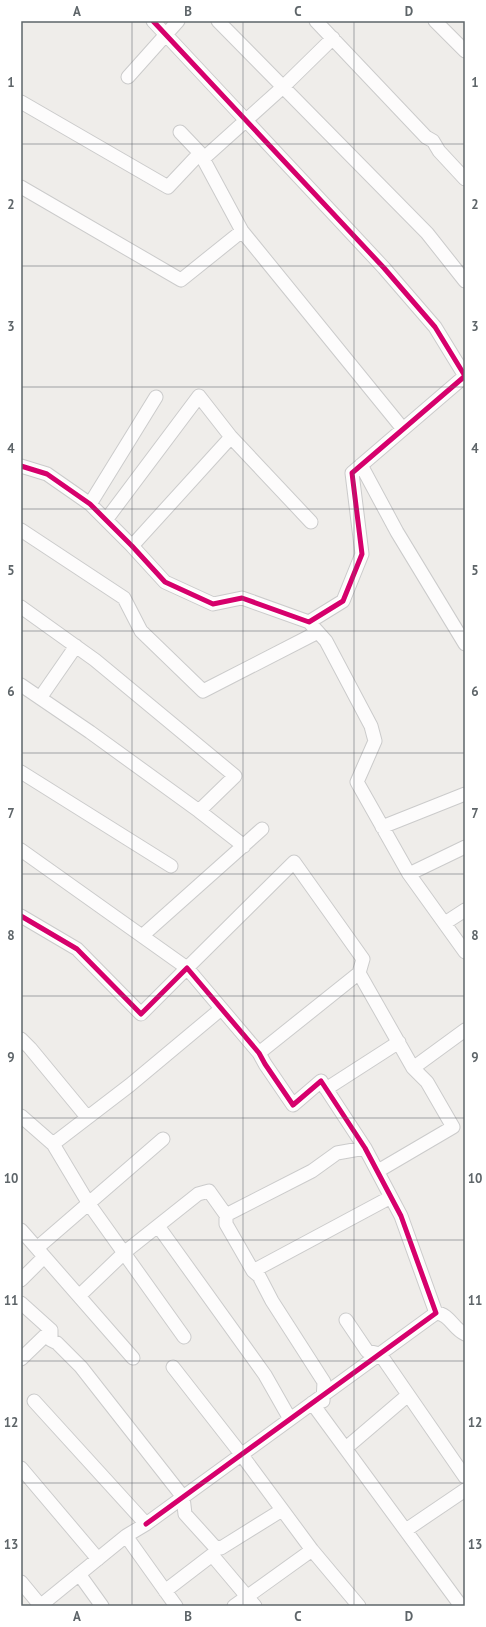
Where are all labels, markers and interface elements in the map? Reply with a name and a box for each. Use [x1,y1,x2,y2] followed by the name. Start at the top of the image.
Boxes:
[73,3,81,20] text: A
[184,3,192,20] text: B
[294,3,302,20] text: C
[405,3,413,20] text: D
[7,74,15,91] text: 1
[471,74,479,91] text: 1
[7,196,15,213] text: 2
[471,196,479,213] text: 2
[7,318,15,335] text: 3
[471,318,479,335] text: 3
[7,440,15,457] text: 4
[471,440,479,457] text: 4
[7,562,15,579] text: 5
[471,562,479,579] text: 5
[7,683,15,700] text: 6
[471,683,479,700] text: 6
[7,805,15,822] text: 7
[471,805,479,822] text: 7
[7,927,15,944] text: 8
[471,927,479,944] text: 8
[7,1049,15,1066] text: 9
[471,1049,479,1066] text: 9
[4,1170,18,1187] text: 10
[468,1170,482,1187] text: 10
[4,1292,18,1309] text: 11
[468,1292,482,1309] text: 11
[4,1414,18,1431] text: 12
[468,1414,482,1431] text: 12
[4,1536,18,1553] text: 13
[468,1536,482,1553] text: 13
[73,1608,81,1625] text: A
[184,1608,192,1625] text: B
[294,1608,302,1625] text: C
[405,1608,413,1625] text: D

